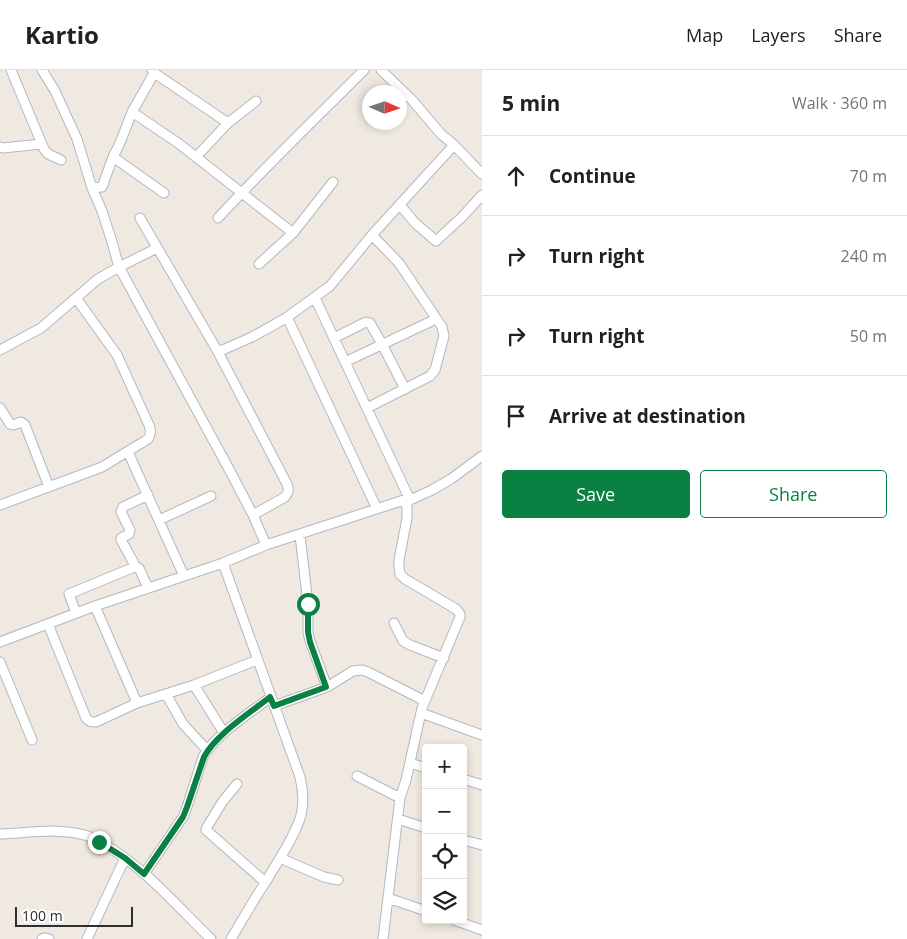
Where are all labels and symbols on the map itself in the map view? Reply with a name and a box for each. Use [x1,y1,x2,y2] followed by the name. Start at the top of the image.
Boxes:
[362,85,407,130] north arrow
[297,593,320,616] route start
[88,831,111,854] route end
[15,904,132,927] scale bar

